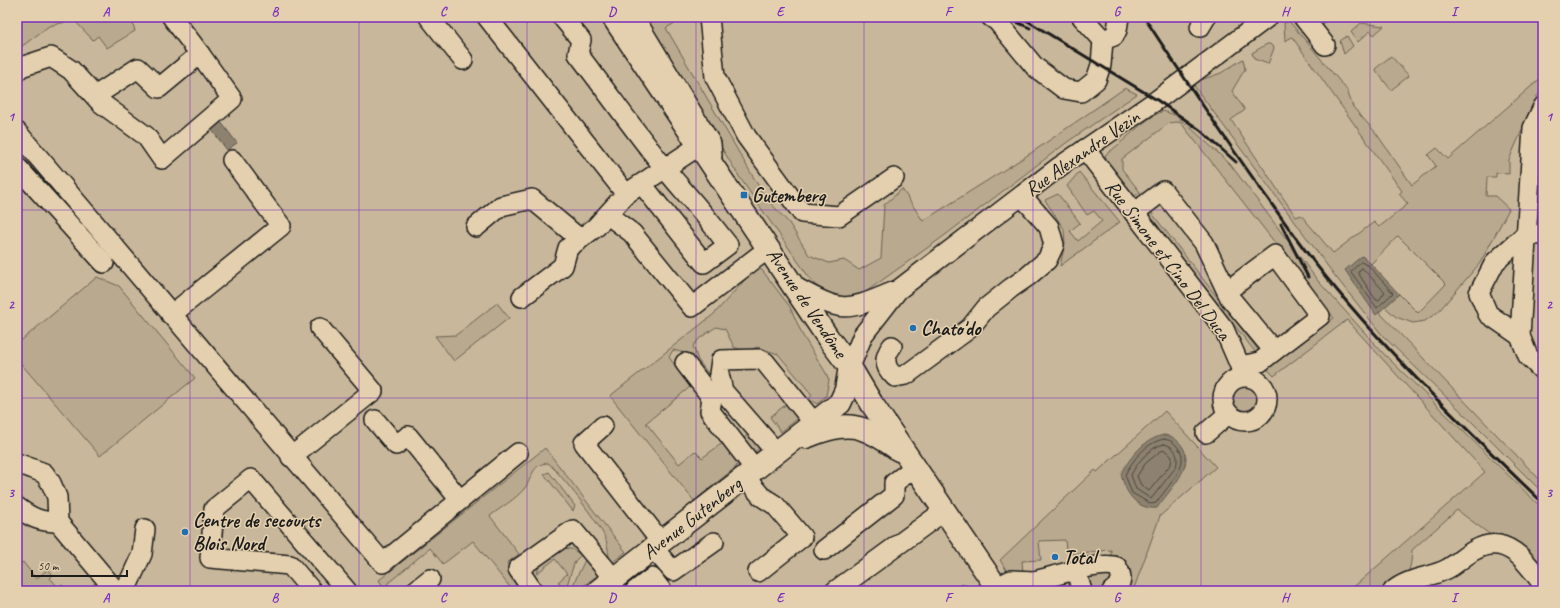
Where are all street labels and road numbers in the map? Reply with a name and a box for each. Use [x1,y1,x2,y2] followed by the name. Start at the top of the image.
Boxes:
[1020,104,1145,202] street label: Rue Alexandre Vezin
[1100,175,1238,347] street label: Rue Simone et Cino Del Duca
[761,243,854,364] street label: Avenue de Vendôme
[637,471,748,565] street label: Avenue Gutenberg

